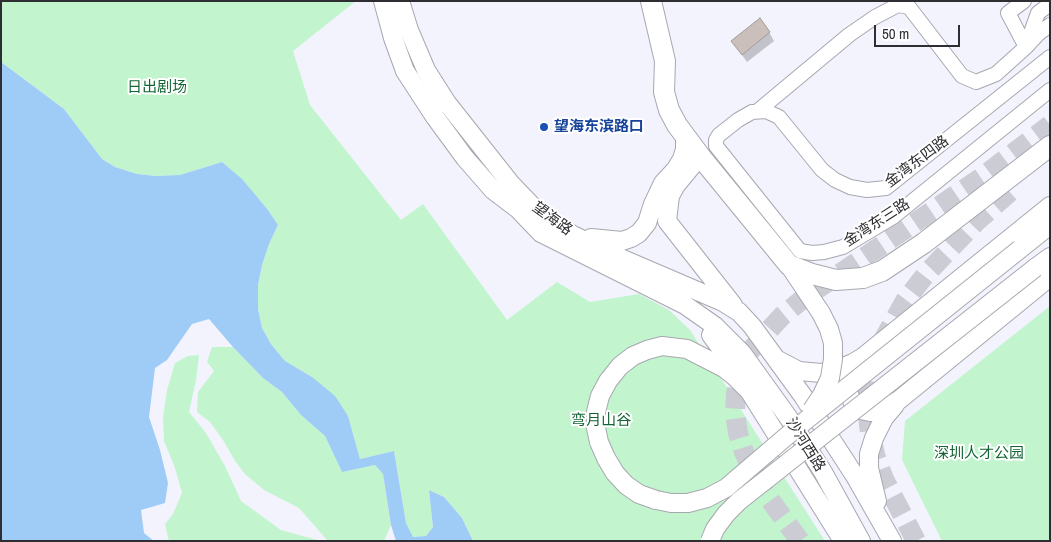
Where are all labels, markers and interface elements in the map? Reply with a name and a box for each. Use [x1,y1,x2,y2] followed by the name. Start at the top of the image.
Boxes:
[876,15,962,47] scale bar
[882,23,909,44] text: 50 m
[127,79,187,97] park label: 日出剧场
[554,118,644,136] place label: 望海东滨路口
[538,121,550,133] marker: 望海东滨路口
[882,132,952,192] street label: 金湾东四路
[841,195,913,251] street label: 金湾东三路
[529,198,575,240] street label: 望海路
[571,412,631,430] park label: 弯月山谷
[781,415,829,475] street label: 沙河西路
[934,445,1024,463] park label: 深圳人才公园

